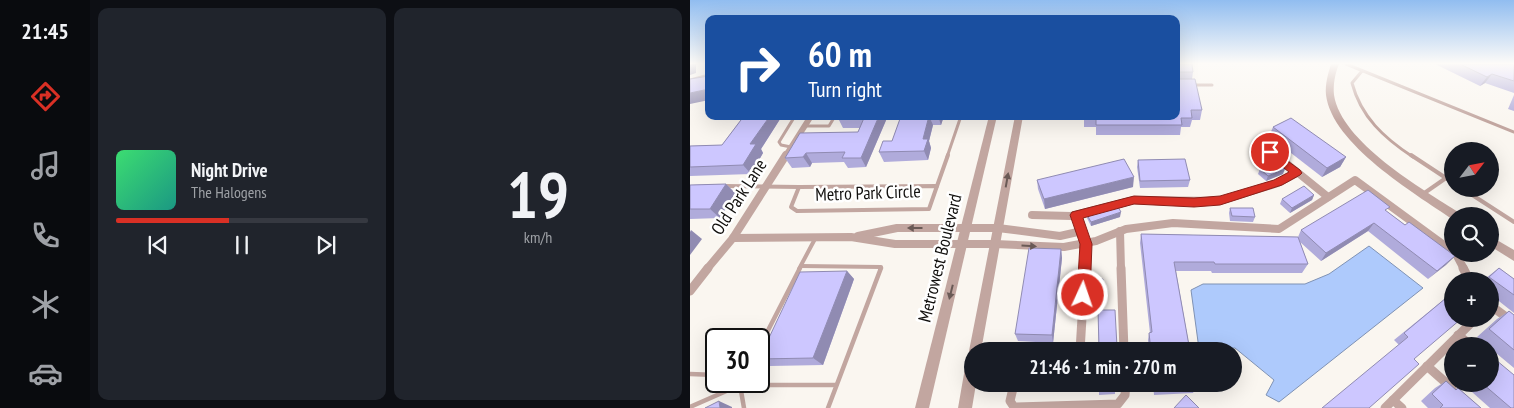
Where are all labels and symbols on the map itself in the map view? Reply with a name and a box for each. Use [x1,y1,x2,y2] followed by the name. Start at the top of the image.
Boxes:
[1249,131,1291,173] pin
[1444,142,1499,198] north arrow
[706,155,772,239] street label: Old Park Lane
[1004,171,1012,187] one-way arrow
[815,179,921,206] street label: Metro Park Circle
[912,191,967,324] street label: Metrowest Boulevard
[906,224,922,232] one-way arrow
[1022,243,1038,251] one-way arrow
[1056,268,1108,320] position arrow
[947,285,955,300] one-way arrow
[705,328,770,393] speed limit sign: 30

